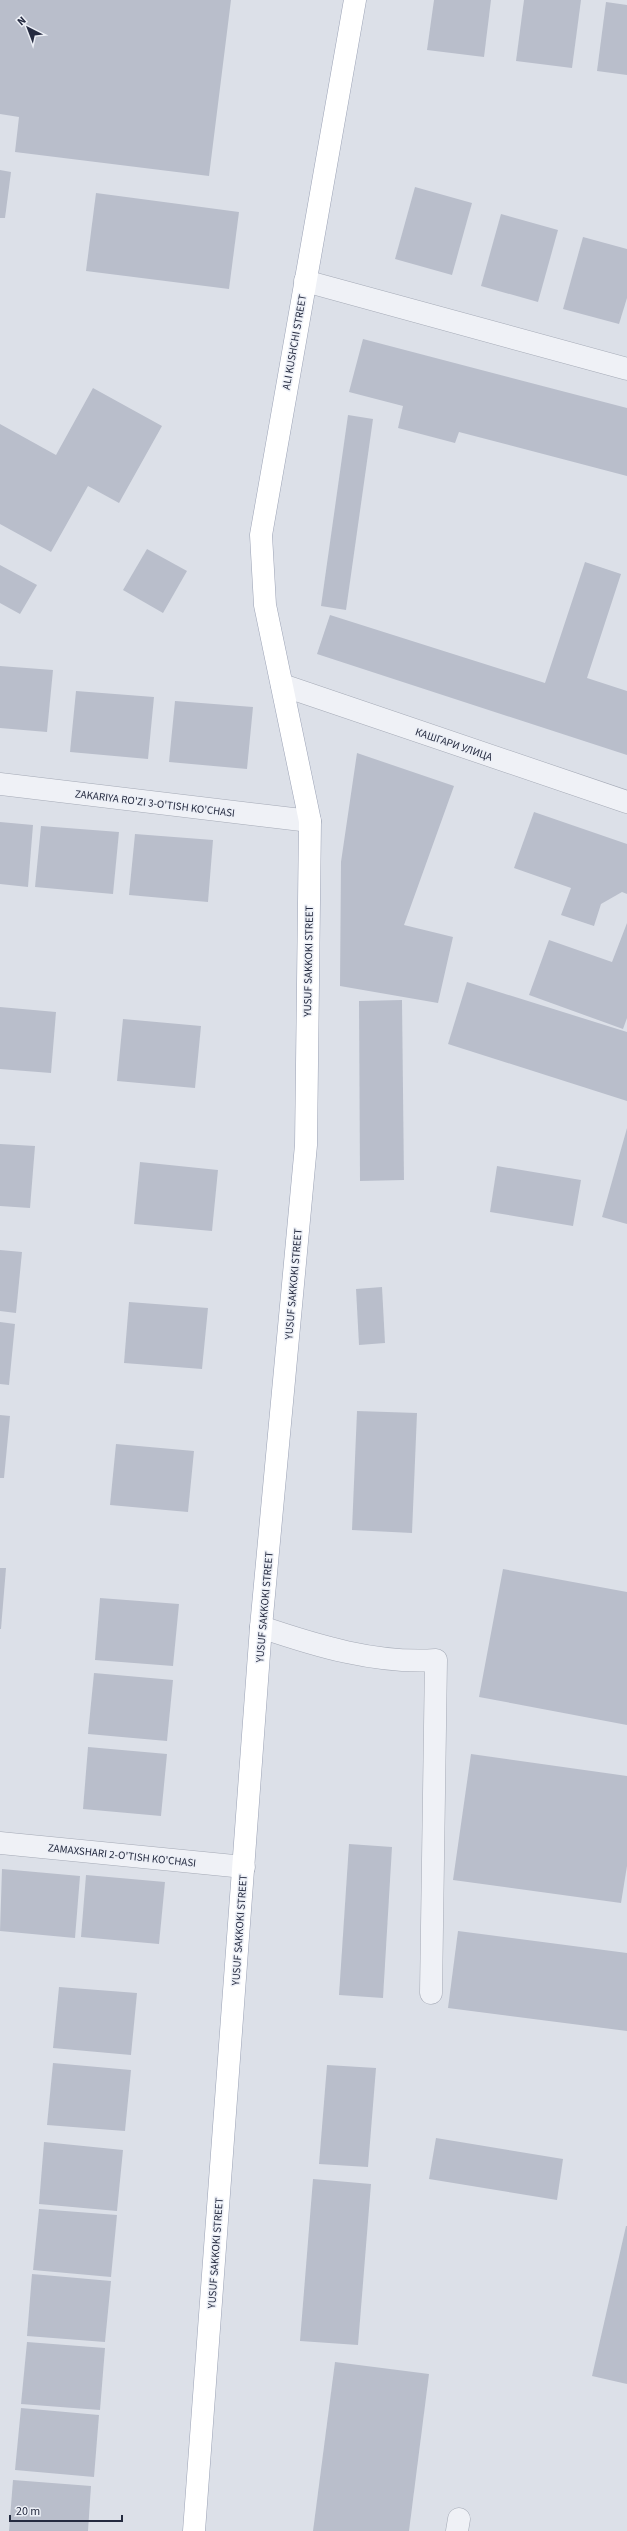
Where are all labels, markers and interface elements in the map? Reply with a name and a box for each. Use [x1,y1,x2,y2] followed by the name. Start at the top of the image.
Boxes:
[8,8,48,48] north arrow
[14,13,29,29] text: N
[279,293,310,391] street label: ALI KUSHCHI STREET
[413,724,494,765] street label: КАШГАРИ УЛИЦА
[74,786,236,821] street label: ZAKARIYA RO'ZI 3-O'TISH KO'CHASI
[300,905,317,1018] street label: YUSUF SAKKOKI STREET
[281,1228,306,1341] street label: YUSUF SAKKOKI STREET
[252,1551,277,1664] street label: YUSUF SAKKOKI STREET
[47,1840,197,1871] street label: ZAMAXSHARI 2-O'TISH KO'CHASI
[228,1874,251,1987] street label: YUSUF SAKKOKI STREET
[204,2197,227,2310] street label: YUSUF SAKKOKI STREET
[10,2497,122,2523] scale bar
[16,2503,40,2520] text: 20 m

